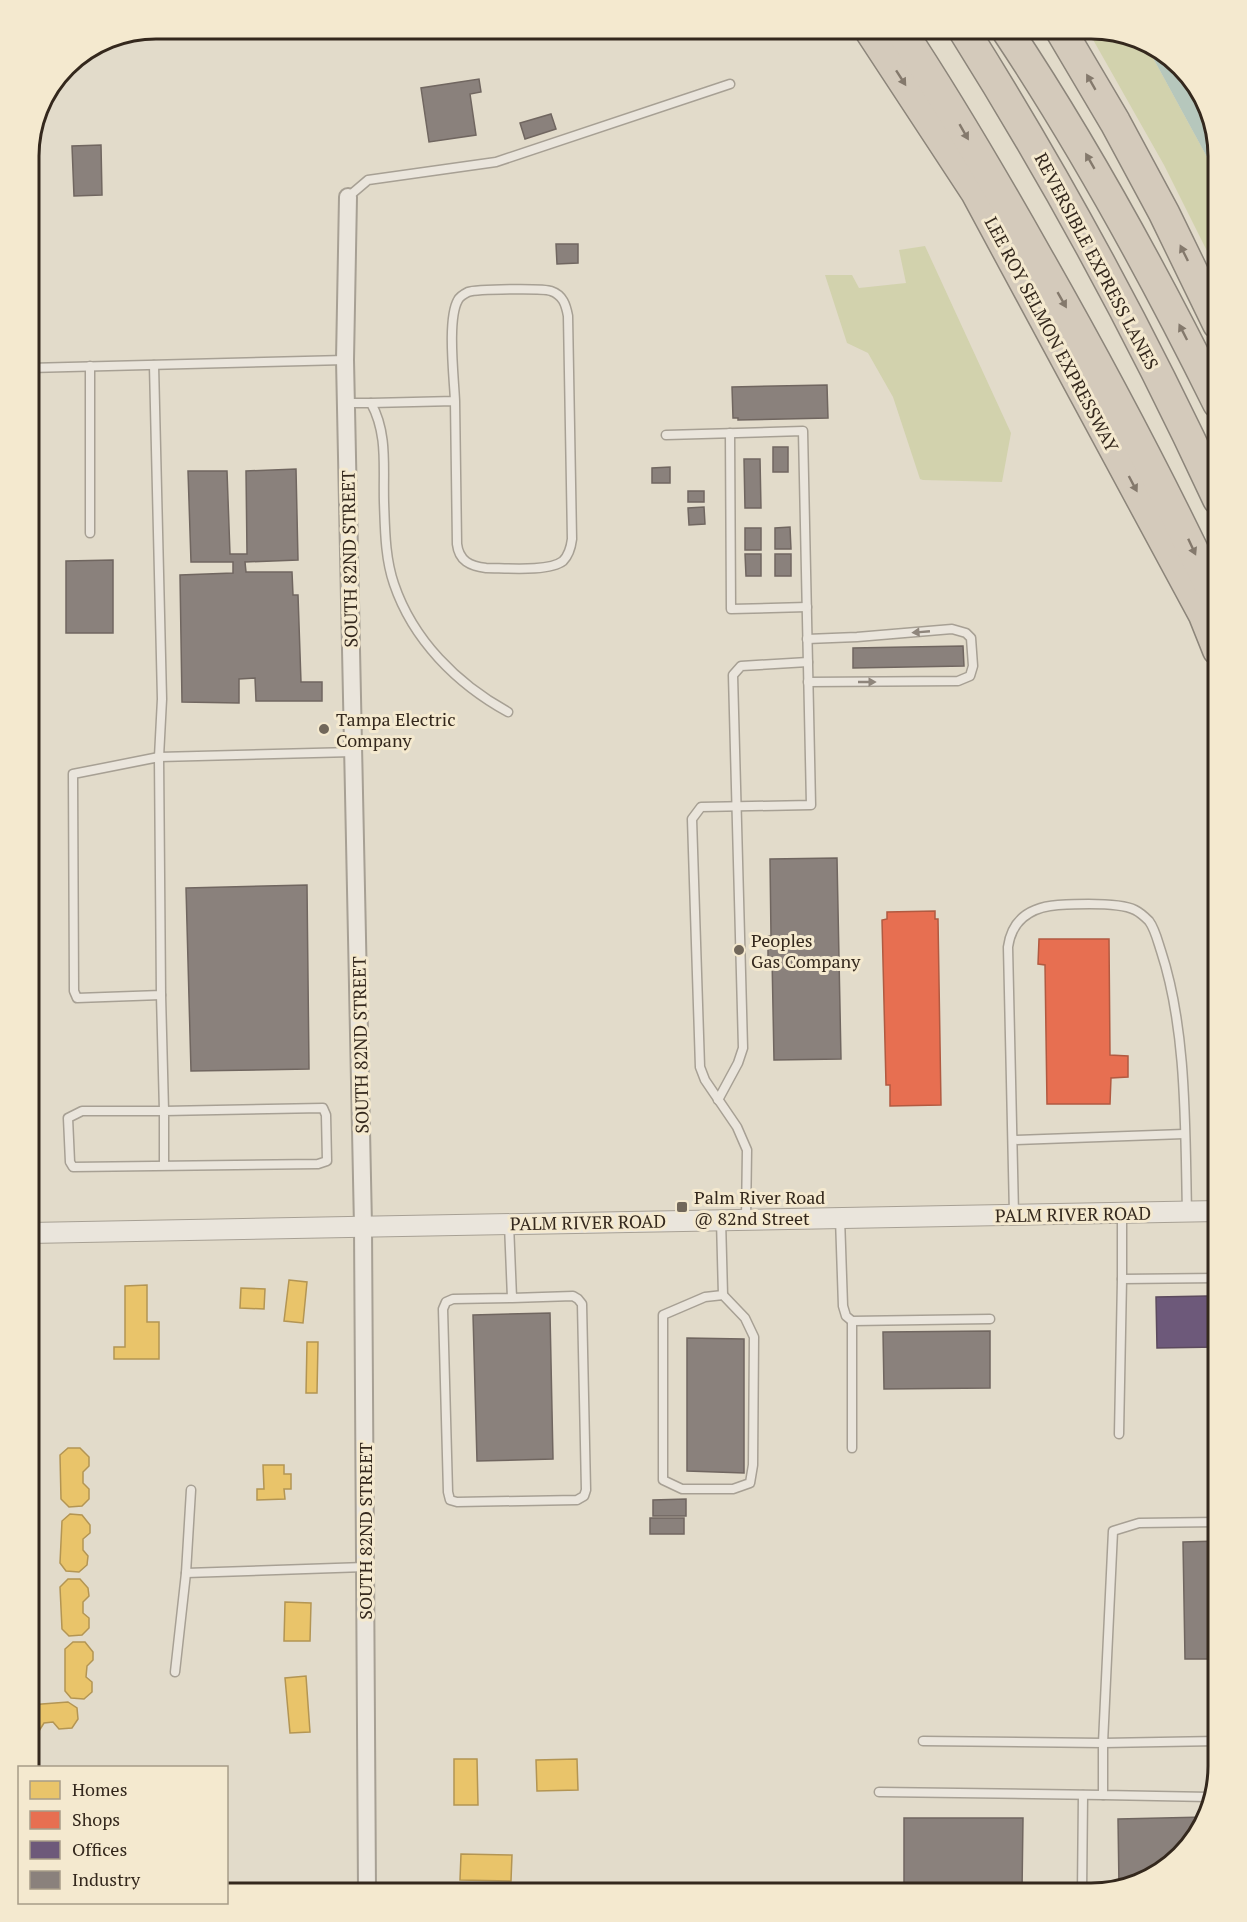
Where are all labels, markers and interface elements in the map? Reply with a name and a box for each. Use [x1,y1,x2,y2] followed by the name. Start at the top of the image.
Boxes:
[895,69,907,85] one-way arrow
[1086,73,1096,90] one-way arrow
[959,124,970,140] one-way arrow
[1030,148,1164,374] street label: REVERSIBLE EXPRESS LANES
[1084,153,1095,169] one-way arrow
[980,212,1125,456] street label: LEE ROY SELMON EXPRESSWAY
[1179,244,1189,261] one-way arrow
[1057,292,1067,309] one-way arrow
[1178,324,1188,341] one-way arrow
[335,470,363,648] street label: SOUTH 82ND STREET
[1128,476,1138,493] one-way arrow
[1187,539,1196,556] one-way arrow
[912,627,931,637] one-way arrow
[857,677,876,686] one-way arrow
[336,707,456,752] place label: Tampa Electric Company
[317,722,331,736] marker: Tampa Electric Company
[751,928,861,973] place label: Peoples Gas Company
[732,943,746,957] marker: Peoples Gas Company
[346,956,374,1134] street label: SOUTH 82ND STREET
[694,1185,825,1230] place label: Palm River Road @ 82nd Street
[675,1200,689,1214] marker: Palm River Road @ 82nd Street
[995,1201,1151,1227] street label: PALM RIVER ROAD
[510,1209,666,1235] street label: PALM RIVER ROAD
[353,1442,377,1620] street label: SOUTH 82ND STREET
[18,1766,228,1904] legend
[72,1777,127,1801] text: Homes
[72,1807,120,1831] text: Shops
[72,1837,127,1861] text: Offices
[72,1867,141,1891] text: Industry

